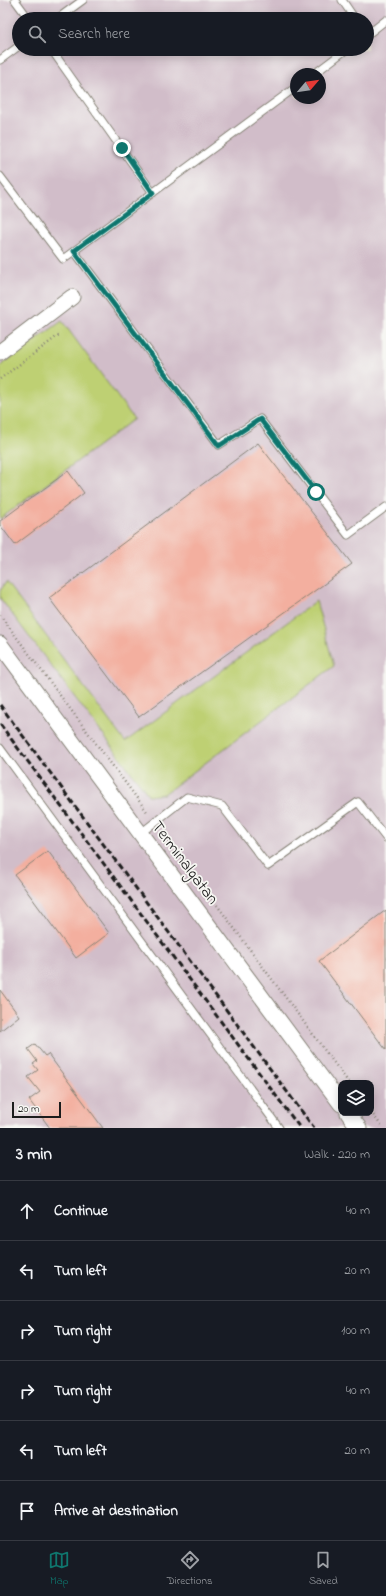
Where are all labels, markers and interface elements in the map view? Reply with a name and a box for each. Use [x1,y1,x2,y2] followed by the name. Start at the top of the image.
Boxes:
[12,12,374,56] search box
[26,23,48,45] icon: search
[58,23,130,45] text: Search here
[290,68,326,104] north arrow
[113,139,131,157] route end
[307,483,325,501] route start
[143,816,225,911] street label: Terminalgatan
[338,1080,374,1116] map controls
[338,1080,374,1116] button: layers
[12,1100,61,1119] scale bar
[18,1101,40,1117] text: 20 m
[16,1142,52,1167] text: 3 min
[304,1145,370,1164] text: Walk · 220 m
[16,1200,38,1222] icon: ahead
[54,1200,108,1222] text: Continue
[346,1201,370,1220] text: 40 m
[16,1260,38,1282] icon: left
[54,1260,107,1282] text: Turn left
[345,1261,370,1280] text: 20 m
[16,1320,38,1342] icon: right
[54,1320,112,1342] text: Turn right
[341,1321,370,1340] text: 100 m
[16,1380,38,1402] icon: right
[54,1380,112,1402] text: Turn right
[346,1381,370,1400] text: 40 m
[16,1440,38,1462] icon: left
[54,1440,107,1462] text: Turn left
[345,1441,370,1460] text: 20 m
[16,1500,38,1522] icon: arrive
[54,1500,178,1522] text: Arrive at destination
[48,1549,70,1589] tab: Map
[167,1549,213,1589] tab: Directions
[309,1549,338,1589] tab: Saved

